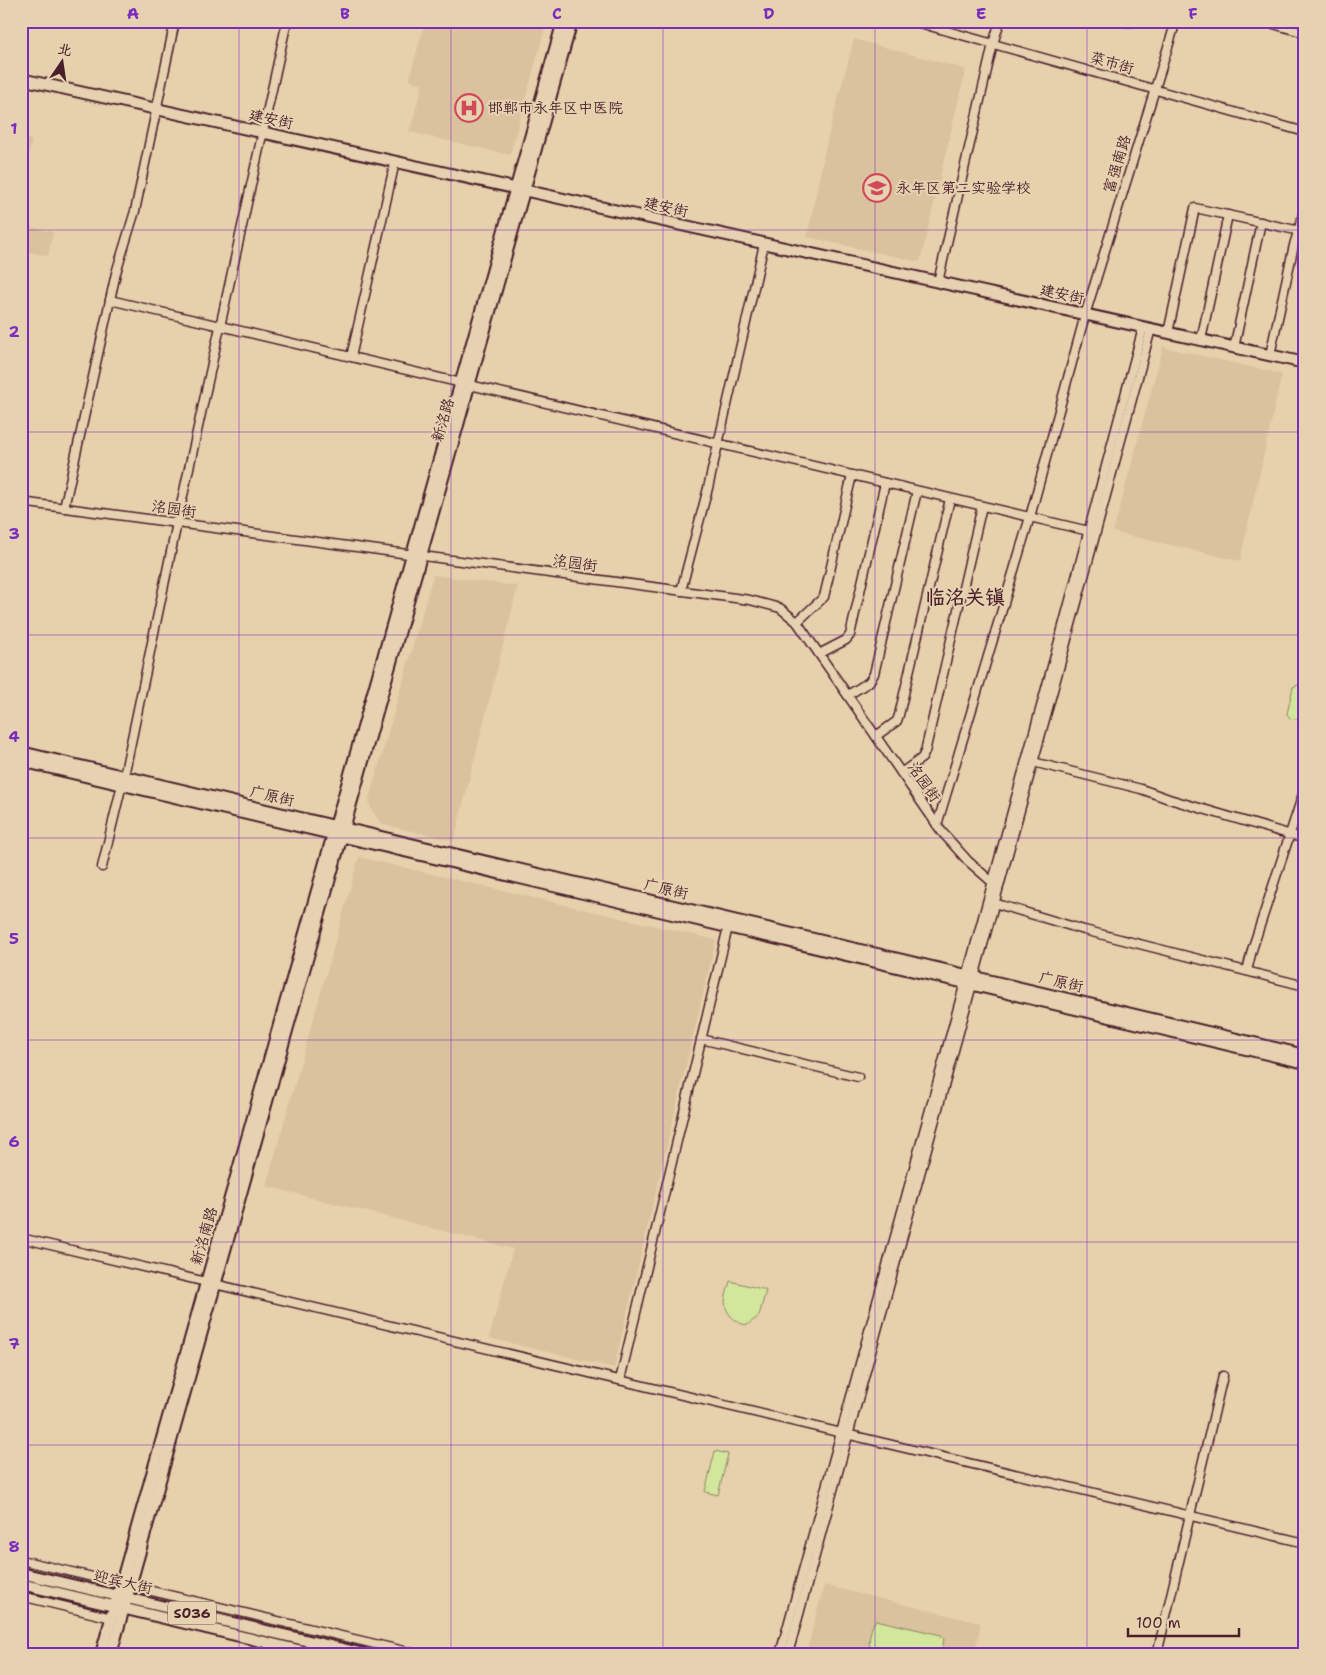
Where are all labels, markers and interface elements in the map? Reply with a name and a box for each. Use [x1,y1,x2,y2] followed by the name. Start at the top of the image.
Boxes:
[127,3,139,24] text: A
[340,3,350,24] text: B
[552,3,562,24] text: C
[763,3,775,24] text: D
[976,3,986,24] text: E
[1188,3,1198,24] text: F
[38,38,88,88] north arrow
[56,39,74,60] text: 北
[1088,47,1136,79] street label: 菜市街
[454,93,484,123] hospital icon: 邯郸市永年区中医院
[488,98,623,118] place label: 邯郸市永年区中医院
[247,105,295,133] street label: 建安街
[10,118,18,139] text: 1
[1099,132,1135,196] street label: 富强南路
[862,173,892,203] school or university icon: 永年区第二实验学校
[896,178,1031,198] place label: 永年区第二实验学校
[642,192,690,222] street label: 建安街
[1038,280,1086,308] street label: 建安街
[8,321,20,342] text: 2
[427,396,459,444] street label: 新洺路
[150,496,198,522] street label: 洺园街
[8,523,20,544] text: 3
[551,550,599,576] street label: 洺园街
[925,584,1005,610] district label: 临洺关镇
[8,726,20,747] text: 4
[903,758,945,806] street label: 洺园街
[248,781,296,811] street label: 广原街
[642,874,690,904] street label: 广原街
[9,928,19,949] text: 5
[1037,967,1085,997] street label: 广原街
[8,1131,20,1152] text: 6
[186,1204,222,1268] street label: 新洺南路
[8,1333,20,1354] text: 7
[8,1536,20,1557] text: 8
[92,1566,154,1598] street label: 迎宾大街
[168,1602,216,1625] road number: S036
[1128,1605,1240,1637] scale bar
[1136,1613,1181,1633] text: 100 m

